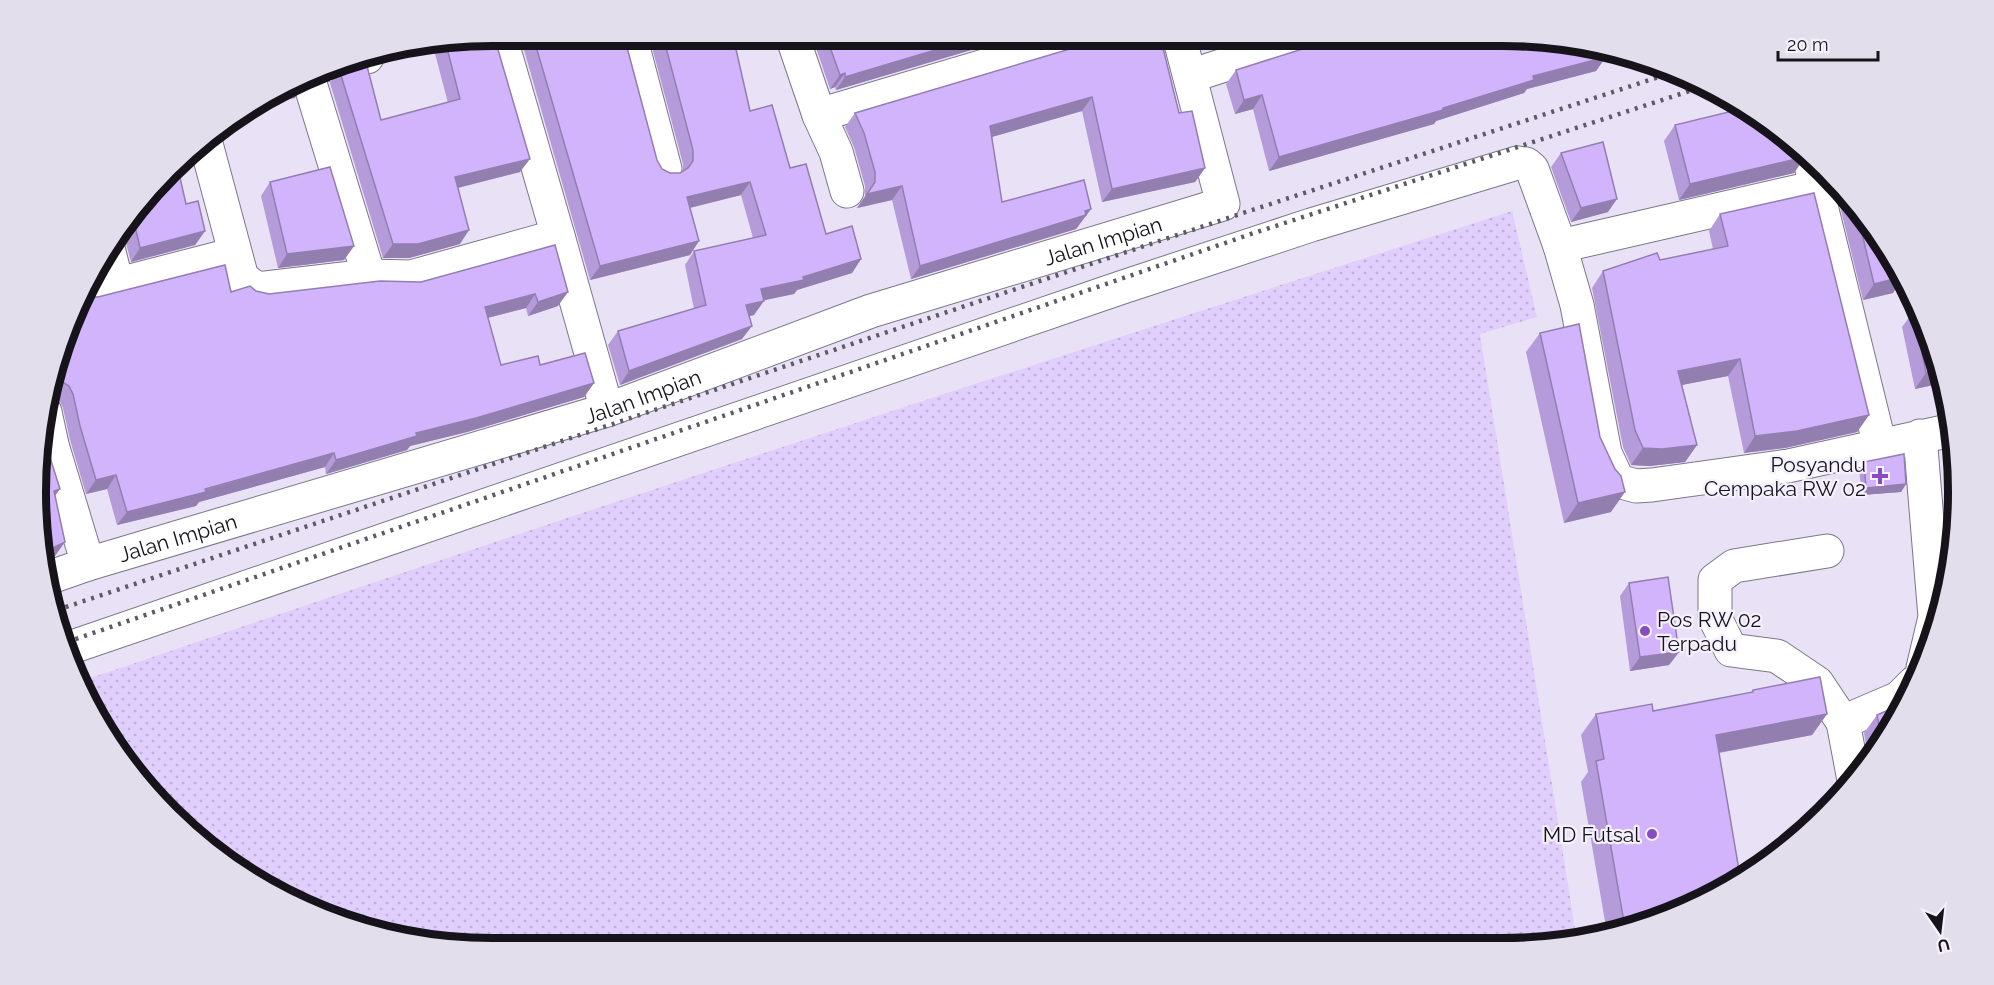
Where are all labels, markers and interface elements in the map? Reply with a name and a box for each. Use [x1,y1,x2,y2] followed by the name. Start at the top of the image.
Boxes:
[1778,24,1878,62] scale bar
[1787,34,1829,55] text: 20 m
[1041,211,1165,270] street label: Jalan Impian
[582,363,704,428] street label: Jalan Impian
[1704,452,1866,501] place label: Posyandu Cempaka RW 02
[1871,467,1889,485] marker: Posyandu Cempaka RW 02
[116,508,240,567] street label: Jalan Impian
[1657,607,1762,656] place label: Pos RW 02 Terpadu
[1638,624,1652,638] marker: Pos RW 02 Terpadu
[1543,822,1640,847] place label: MD Futsal
[1645,827,1659,841] marker: MD Futsal
[1910,901,1970,961] north arrow
[1935,934,1952,956] text: U

